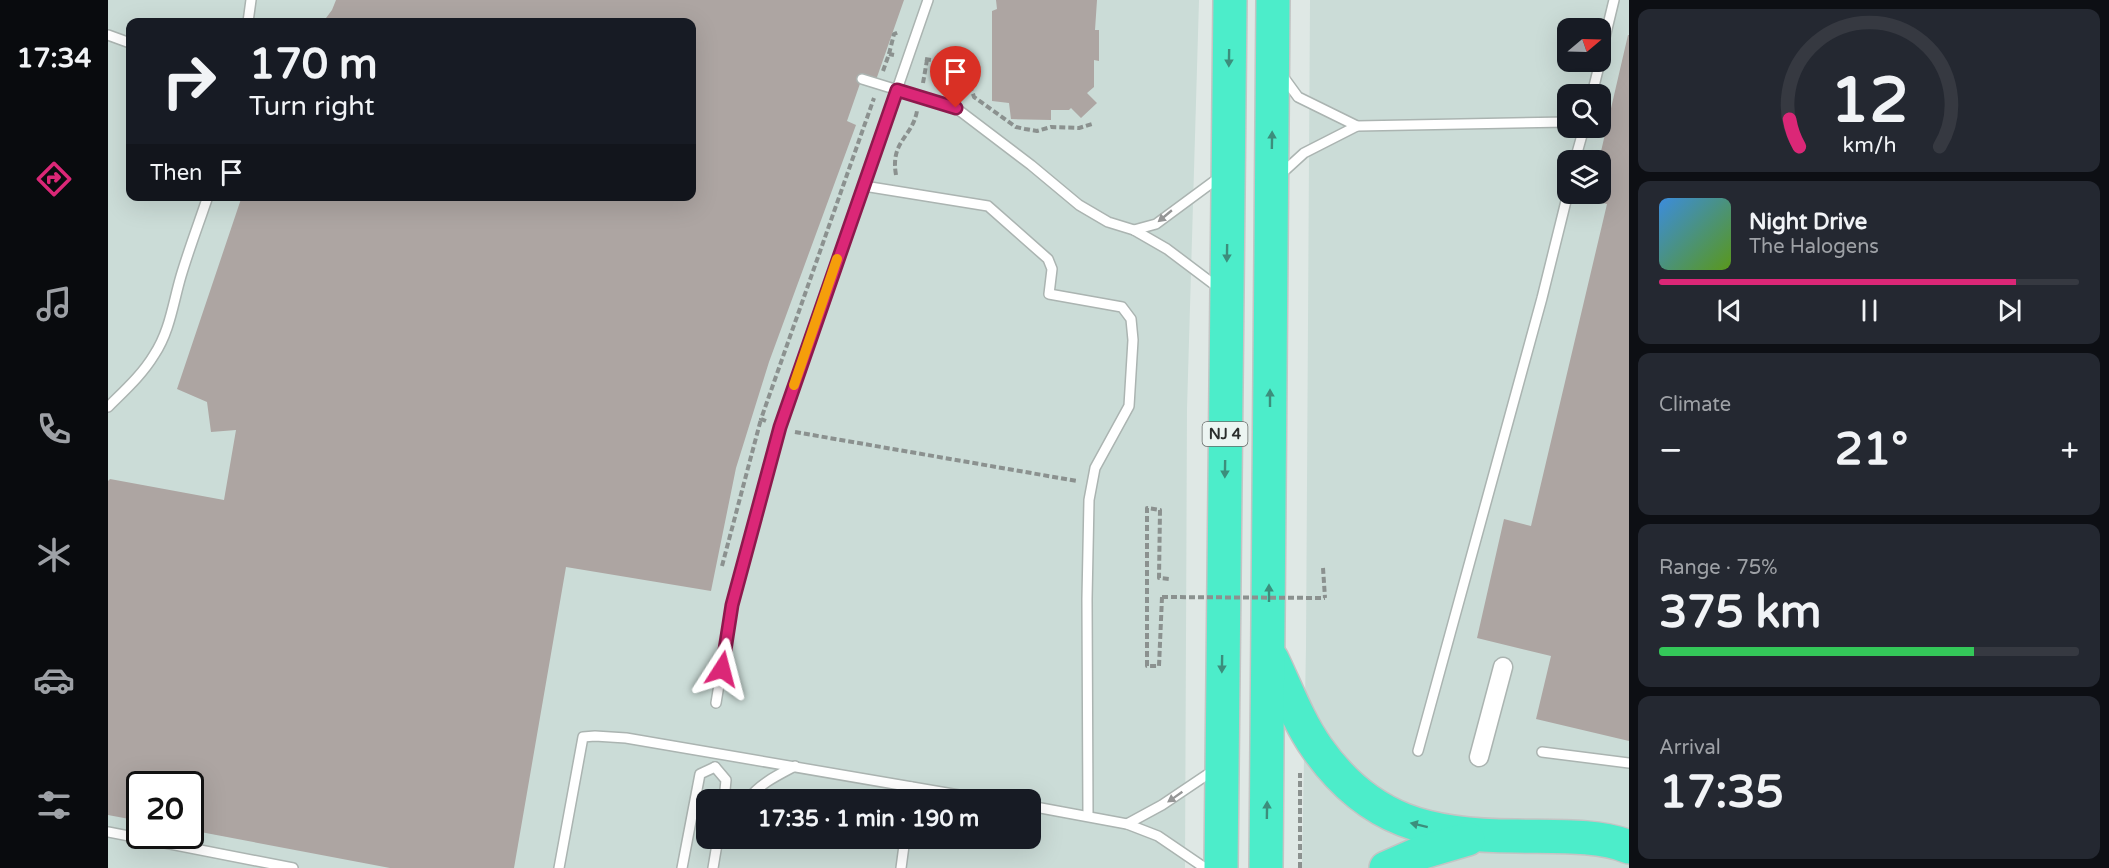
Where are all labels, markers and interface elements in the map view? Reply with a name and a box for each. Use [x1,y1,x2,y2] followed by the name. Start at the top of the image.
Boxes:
[1557,18,1611,72] north arrow
[1557,18,1611,204] map controls
[249,39,378,90] text: 170 m
[17,42,91,75] text: 17:34
[150,42,228,120] icon: right
[930,46,981,108] pin
[1224,49,1234,68] one-way arrow
[939,55,972,88] icon: arrive
[1830,65,1908,140] text: 12
[1557,84,1611,138] button: search
[249,90,375,123] text: Turn right
[1267,130,1277,149] one-way arrow
[1842,133,1896,159] text: km/h
[1557,150,1611,204] button: layers
[215,156,248,189] icon: arrive
[33,158,75,200] icon: directions
[150,160,203,186] text: Then
[1749,209,1867,235] text: Night Drive
[1158,210,1173,222] one-way arrow
[1749,235,1879,259] text: The Halogens
[1222,244,1232,263] one-way arrow
[33,283,75,325] icon: music
[1713,294,1746,327] icon: previous
[1853,294,1886,327] icon: pause
[1993,294,2026,327] icon: next
[1265,388,1275,407] one-way arrow
[1659,393,1731,417] text: Climate
[33,408,75,450] icon: phone
[1202,422,1248,446] road number: NJ 4
[1835,423,1908,477] text: 21°
[1659,431,1683,470] text: −
[2060,431,2079,470] text: +
[1220,460,1230,479] one-way arrow
[33,534,75,576] icon: climate
[1659,556,1778,580] text: Range · 75%
[1264,583,1274,602] one-way arrow
[1659,586,1821,640] text: 375 km
[690,637,754,701] position arrow
[1217,655,1227,674] one-way arrow
[33,659,75,701] icon: car
[1659,736,1721,760] text: Arrival
[1659,766,1784,820] text: 17:35
[126,771,204,849] speed limit sign: 20
[33,784,75,826] icon: filters
[1167,791,1184,802] one-way arrow
[1262,800,1272,819] one-way arrow
[758,806,979,832] text: 17:35 · 1 min · 190 m
[1409,820,1428,830] one-way arrow

